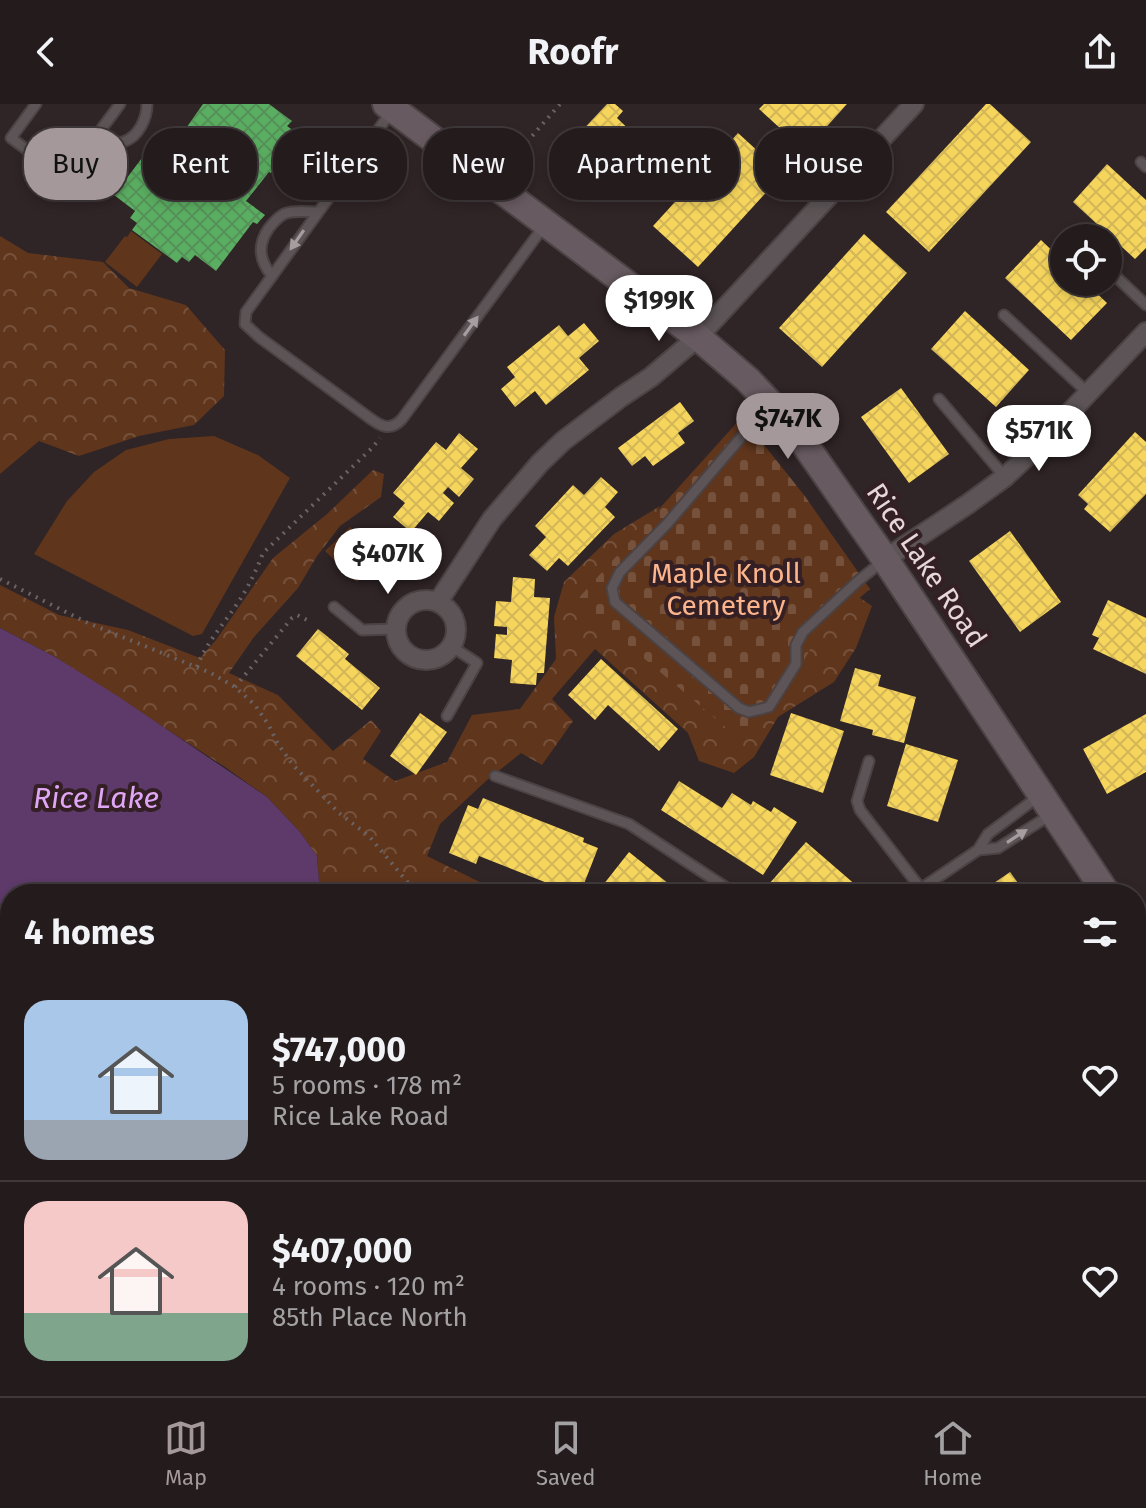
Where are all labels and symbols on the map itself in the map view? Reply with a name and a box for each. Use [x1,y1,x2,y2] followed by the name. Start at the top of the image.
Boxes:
[290,229,305,250] one-way arrow
[603,275,715,343] pin: $199K
[462,315,478,336] one-way arrow
[732,393,844,461] pin: $747K
[983,405,1095,473] pin: $571K
[860,477,994,654] street label: Rice Lake Road
[332,528,444,596] pin: $407K
[651,557,801,622] park label: Maple Knoll Cemetery
[33,780,159,816] water label: Rice Lake
[1006,830,1028,844] one-way arrow

